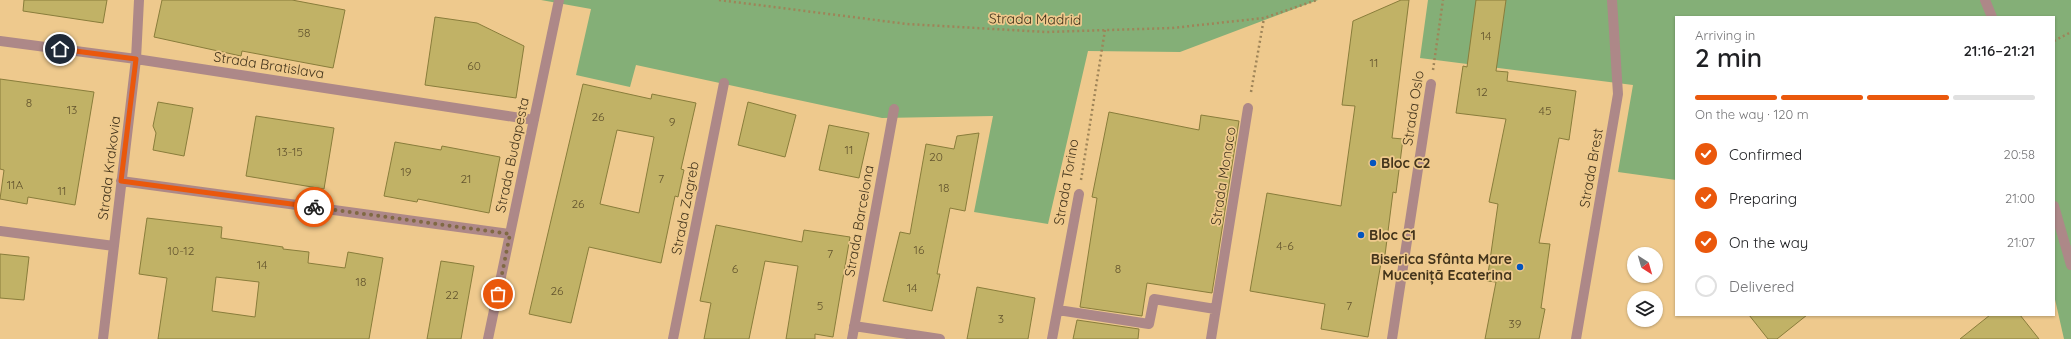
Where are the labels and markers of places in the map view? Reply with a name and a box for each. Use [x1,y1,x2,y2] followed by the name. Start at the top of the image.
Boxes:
[43,32,77,66] pin
[1381,154,1430,172] place label: Bloc C2
[1368,158,1378,168] marker: Bloc C2
[1369,226,1416,244] place label: Bloc C1
[1356,230,1366,240] marker: Bloc C1
[1371,250,1512,285] place label: Biserica Sfânta Mare Muceniță Ecaterina
[1515,262,1525,272] marker: Biserica Sfânta Mare Muceniță Ecaterina
[481,277,515,311] pin

